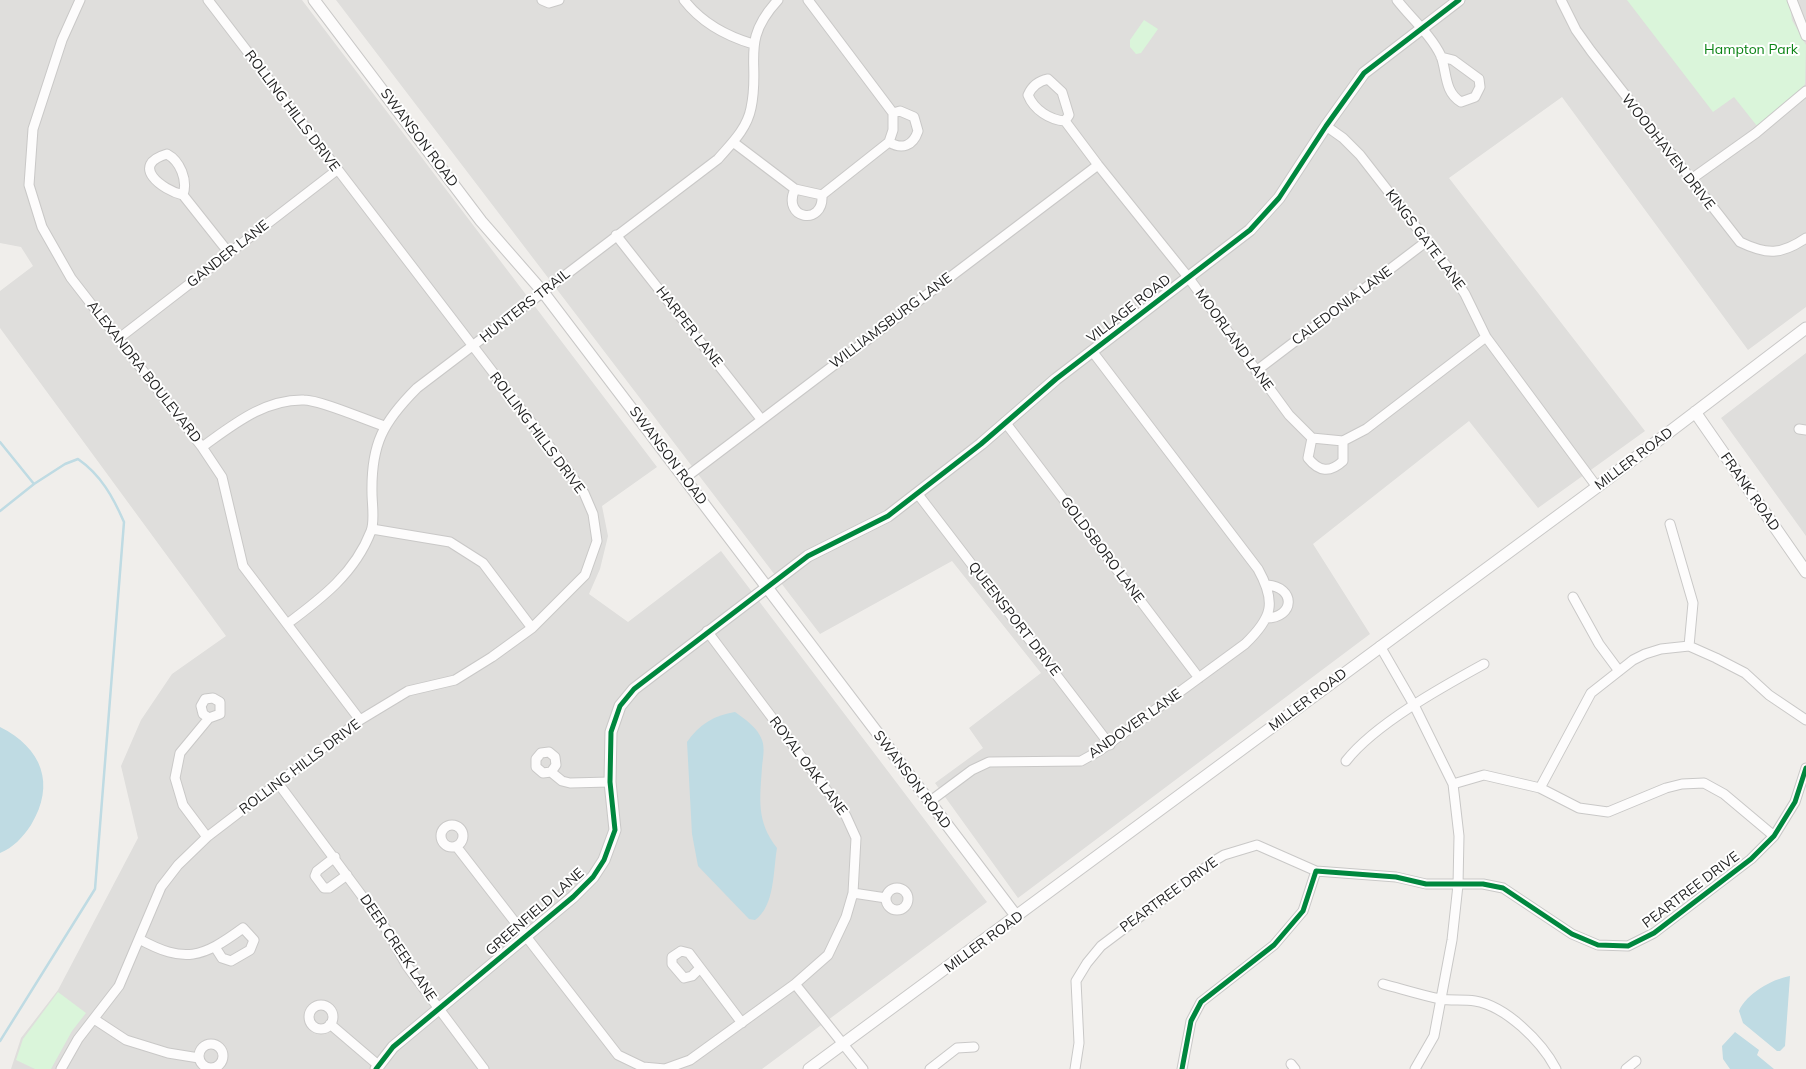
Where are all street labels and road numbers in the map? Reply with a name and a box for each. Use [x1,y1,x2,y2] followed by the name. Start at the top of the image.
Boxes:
[241,47,343,175] street label: ROLLING HILLS DRIVE
[377,86,461,190] street label: SWANSON ROAD
[1618,91,1718,213] street label: WOODHAVEN DRIVE
[1382,186,1468,294] street label: KINGS GATE LANE
[184,217,272,291] street label: GANDER LANE
[1289,263,1395,349] street label: CALEDONIA LANE
[477,266,573,346] street label: HUNTERS TRAIL
[827,270,955,372] street label: WILLIAMSBURG LANE
[1084,271,1174,347] street label: VILLAGE ROAD
[652,283,726,371] street label: HARPER LANE
[1191,286,1277,394] street label: MOORLAND LANE
[83,298,205,446] street label: ALEXANDRA BOULEVARD
[486,369,588,497] street label: ROLLING HILLS DRIVE
[626,404,710,508] street label: SWANSON ROAD
[1592,424,1676,494] street label: MILLER ROAD
[1717,450,1783,534] street label: FRANK ROAD
[1057,494,1147,606] street label: GOLDSBORO LANE
[964,559,1064,679] street label: QUEENSPORT DRIVE
[1266,665,1350,735] street label: MILLER ROAD
[1085,686,1185,762] street label: ANDOVER LANE
[766,714,850,818] street label: ROYAL OAK LANE
[236,716,364,818] street label: ROLLING HILLS DRIVE
[870,728,954,832] street label: SWANSON ROAD
[1639,848,1743,932] street label: PEARTREE DRIVE
[1117,854,1221,936] street label: PEARTREE DRIVE
[482,865,588,959] street label: GREENFIELD LANE
[356,892,440,1004] street label: DEER CREEK LANE
[941,908,1027,976] street label: MILLER ROAD

